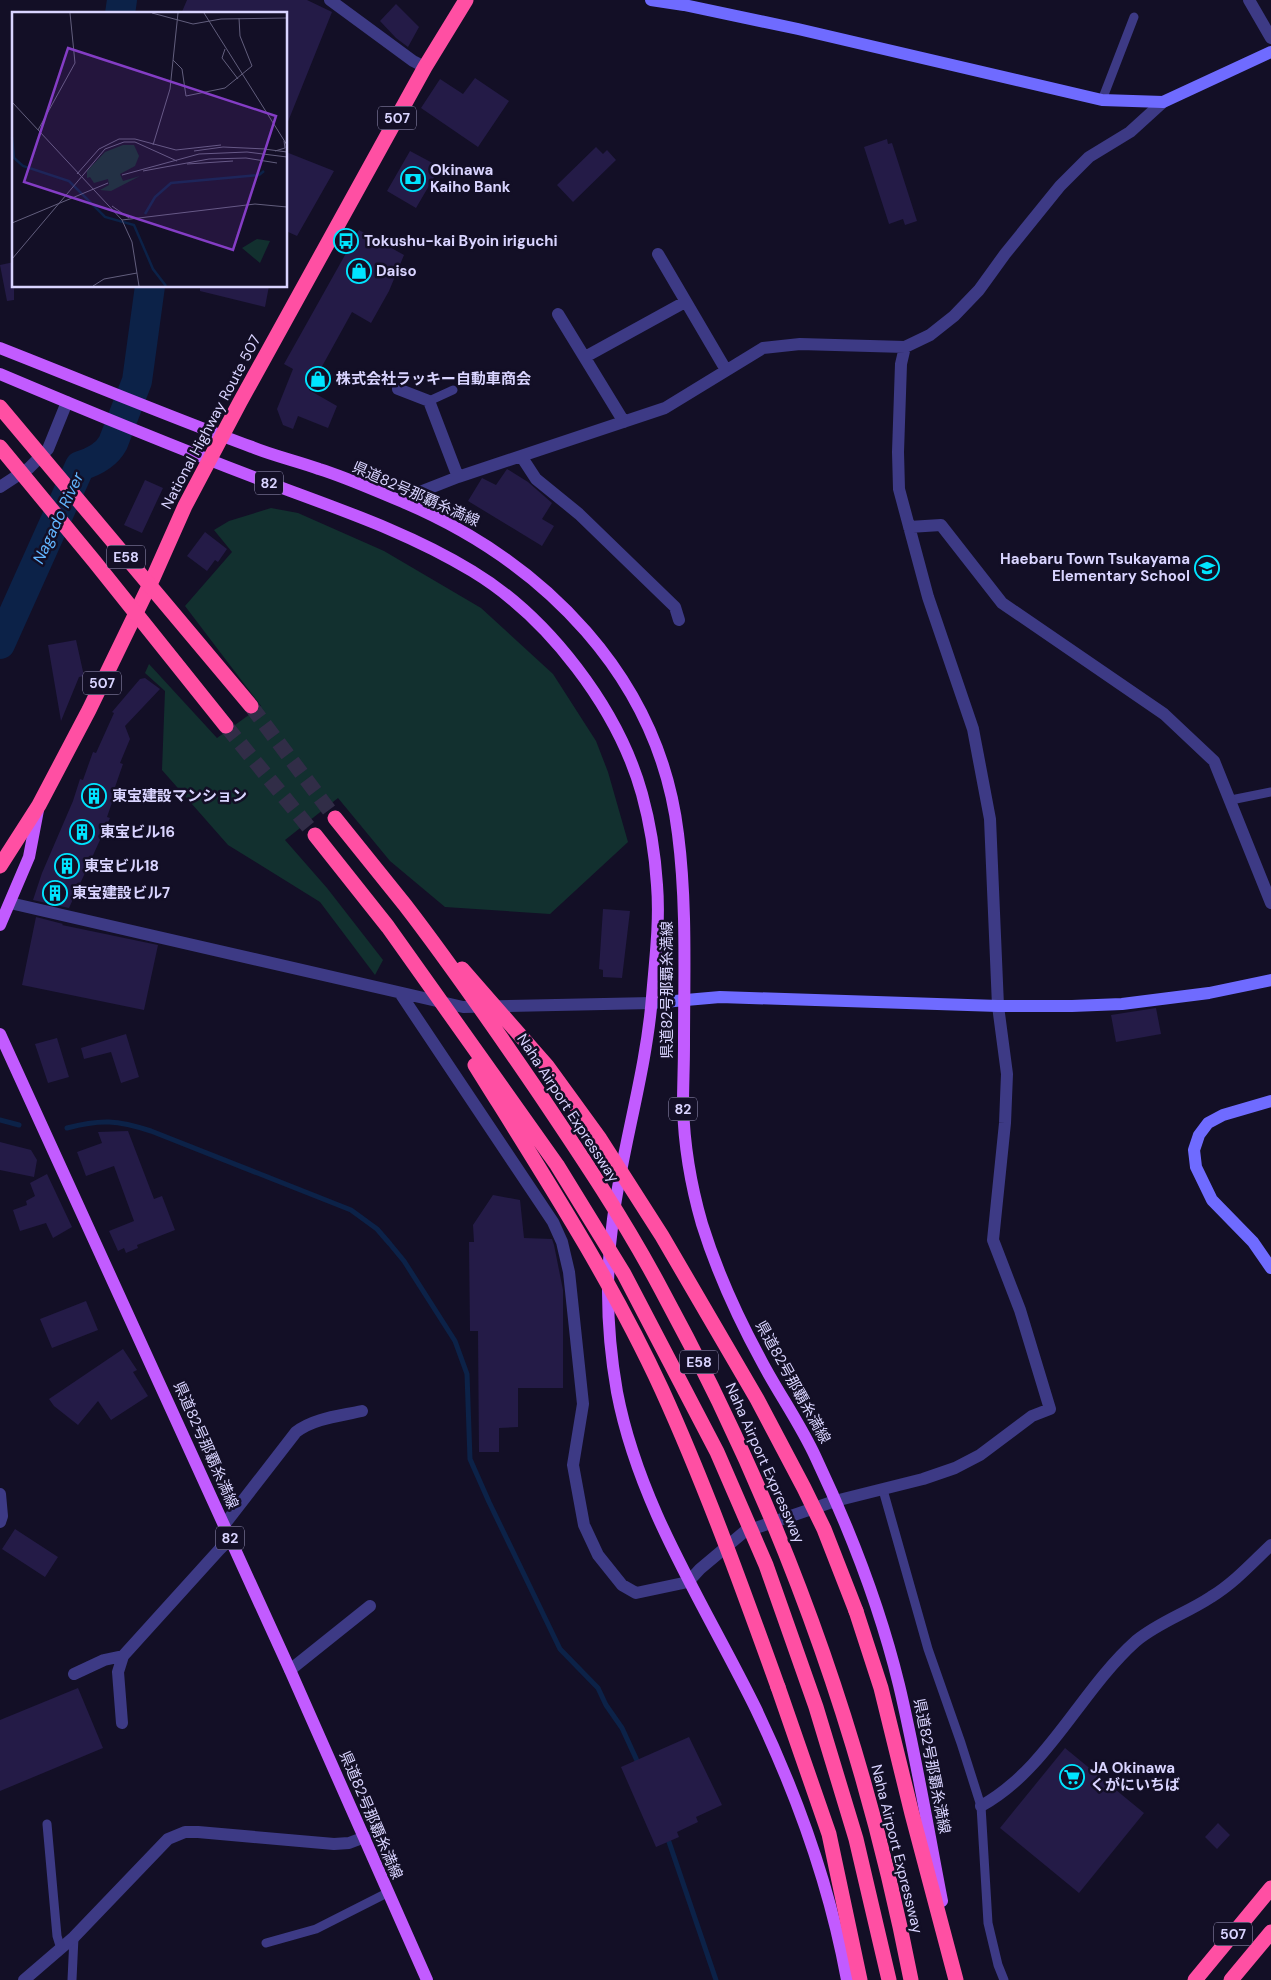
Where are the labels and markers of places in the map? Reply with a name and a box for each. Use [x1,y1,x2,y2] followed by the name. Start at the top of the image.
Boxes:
[430,160,511,197] place label: Okinawa Kaiho Bank
[400,166,426,192] bank icon: Okinawa Kaiho Bank
[333,228,359,254] bus stop icon: Tokushu-kai Byoin iriguchi
[364,231,558,251] place label: Tokushu-kai Byoin iriguchi
[346,258,372,284] shop icon: Daiso
[376,261,417,281] place label: Daiso
[305,366,331,392] shop icon: 株式会社ラッキー自動車商会
[336,369,531,389] place label: 株式会社ラッキー自動車商会
[1000,549,1190,586] place label: Haebaru Town Tsukayama Elementary School
[1194,555,1220,581] school or university icon: Haebaru Town Tsukayama Elementary School
[81,783,107,809] building icon: 東宝建設マンション
[112,786,247,806] place label: 東宝建設マンション
[69,819,95,845] building icon: 東宝ビル16
[100,822,175,842] place label: 東宝ビル16
[54,853,80,879] building icon: 東宝ビル18
[84,856,159,876] place label: 東宝ビル18
[42,880,68,906] building icon: 東宝建設ビル7
[72,883,170,903] place label: 東宝建設ビル7
[1090,1758,1180,1795] place label: JA Okinawa くがにいちば
[1059,1764,1085,1790] supermarket icon: JA Okinawa くがにいちば

